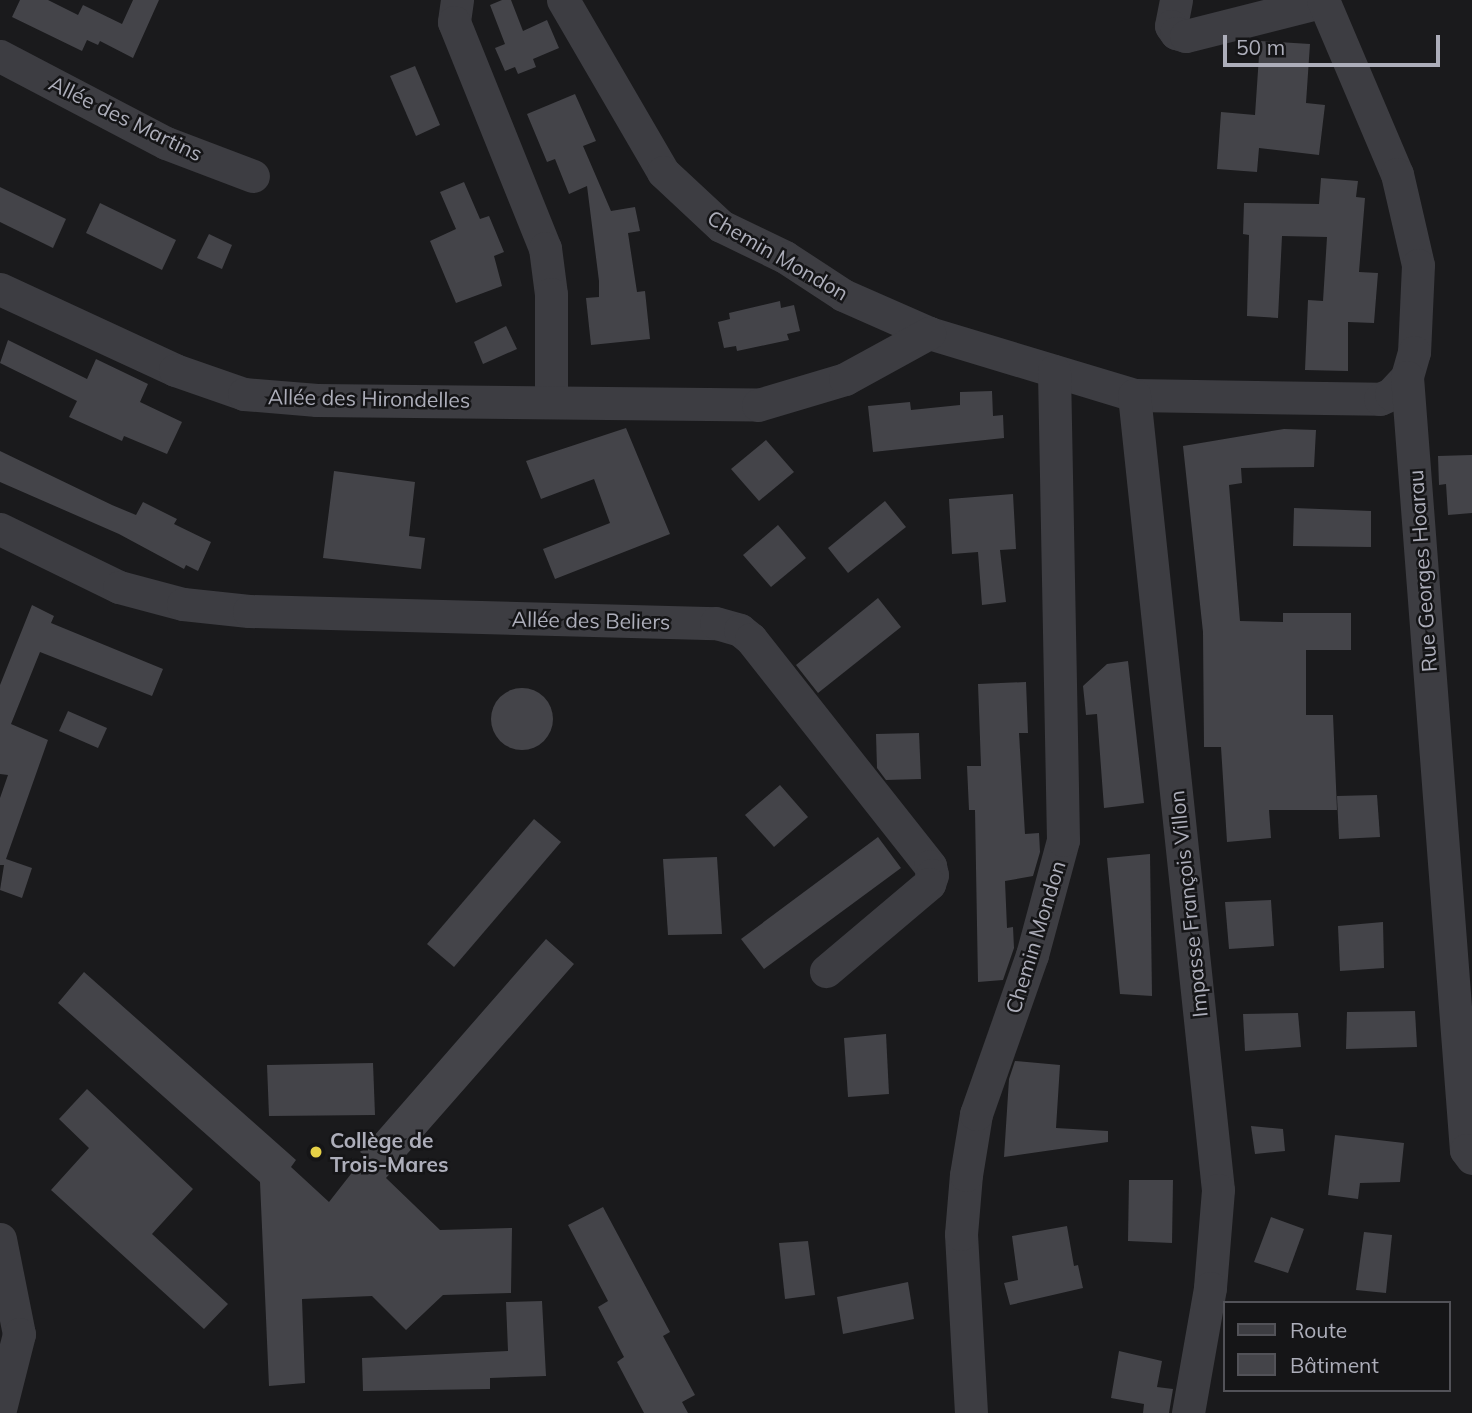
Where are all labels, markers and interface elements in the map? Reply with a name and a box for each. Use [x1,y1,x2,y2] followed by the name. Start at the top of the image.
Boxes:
[1227,21,1444,65] scale bar
[1236,34,1285,60] text: 50 m
[45,70,207,166] street label: Allée des Martins
[703,204,853,306] street label: Chemin Mondon
[268,384,470,412] street label: Allée des Hirondelles
[1402,469,1442,673] street label: Rue Georges Hoarau
[511,606,671,634] street label: Allée des Beliers
[1164,789,1212,1019] street label: Impasse François Villon
[1000,858,1070,1016] street label: Chemin Mondon
[330,1127,448,1177] place label: Collège de Trois-Mares
[308,1144,324,1160] marker: Collège de Trois-Mares
[1224,1301,1451,1392] legend
[1290,1317,1347,1343] text: Route
[1290,1352,1379,1378] text: Bâtiment

